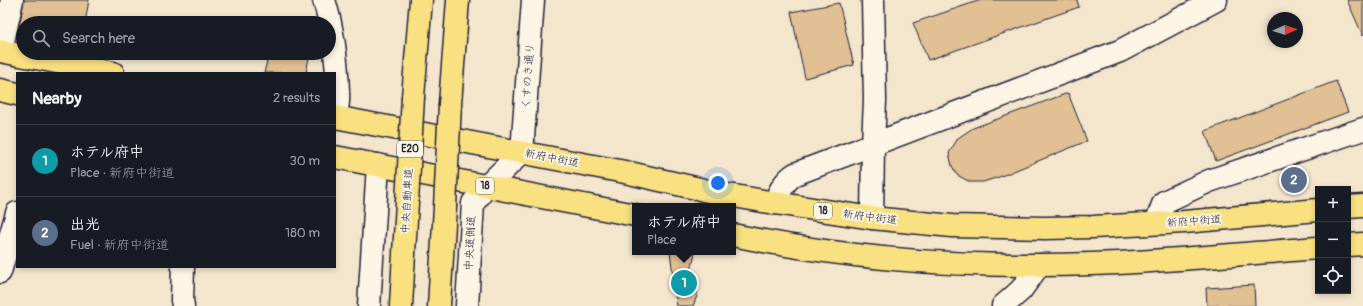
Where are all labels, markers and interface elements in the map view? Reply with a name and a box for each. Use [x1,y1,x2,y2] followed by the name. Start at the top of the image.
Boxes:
[1267,12,1303,48] north arrow
[16,16,336,60] search box
[30,27,52,49] icon: search
[62,29,135,48] text: Search here
[519,43,537,109] street label: くすのき通り
[32,88,81,109] text: Nearby
[273,90,320,106] text: 2 results
[397,141,423,157] road number: E20
[70,143,144,162] text: ホテル府中
[524,146,580,170] street label: 新府中街道
[42,153,48,169] text: 1
[290,153,320,169] text: 30 m
[70,165,174,181] text: Place · 新府中街道
[1281,165,1307,195] pin: 2
[399,168,415,234] street label: 中央自動車道
[708,173,728,193] your location
[476,178,494,194] road number: 18
[1315,186,1351,294] map controls
[1315,186,1351,222] button: +
[632,203,736,255] popup
[814,203,832,219] road number: 18
[842,207,898,227] street label: 新府中街道
[647,213,721,232] text: ホテル府中
[1166,213,1222,229] street label: 新府中街道
[70,215,100,234] text: 出光
[462,215,478,271] street label: 中央道側道
[1315,222,1351,258] button: −
[41,225,49,241] text: 2
[285,225,320,241] text: 180 m
[647,232,676,248] text: Place
[70,237,169,253] text: Fuel · 新府中街道
[1315,258,1351,294] button: locate
[671,268,697,298] pin: 1

